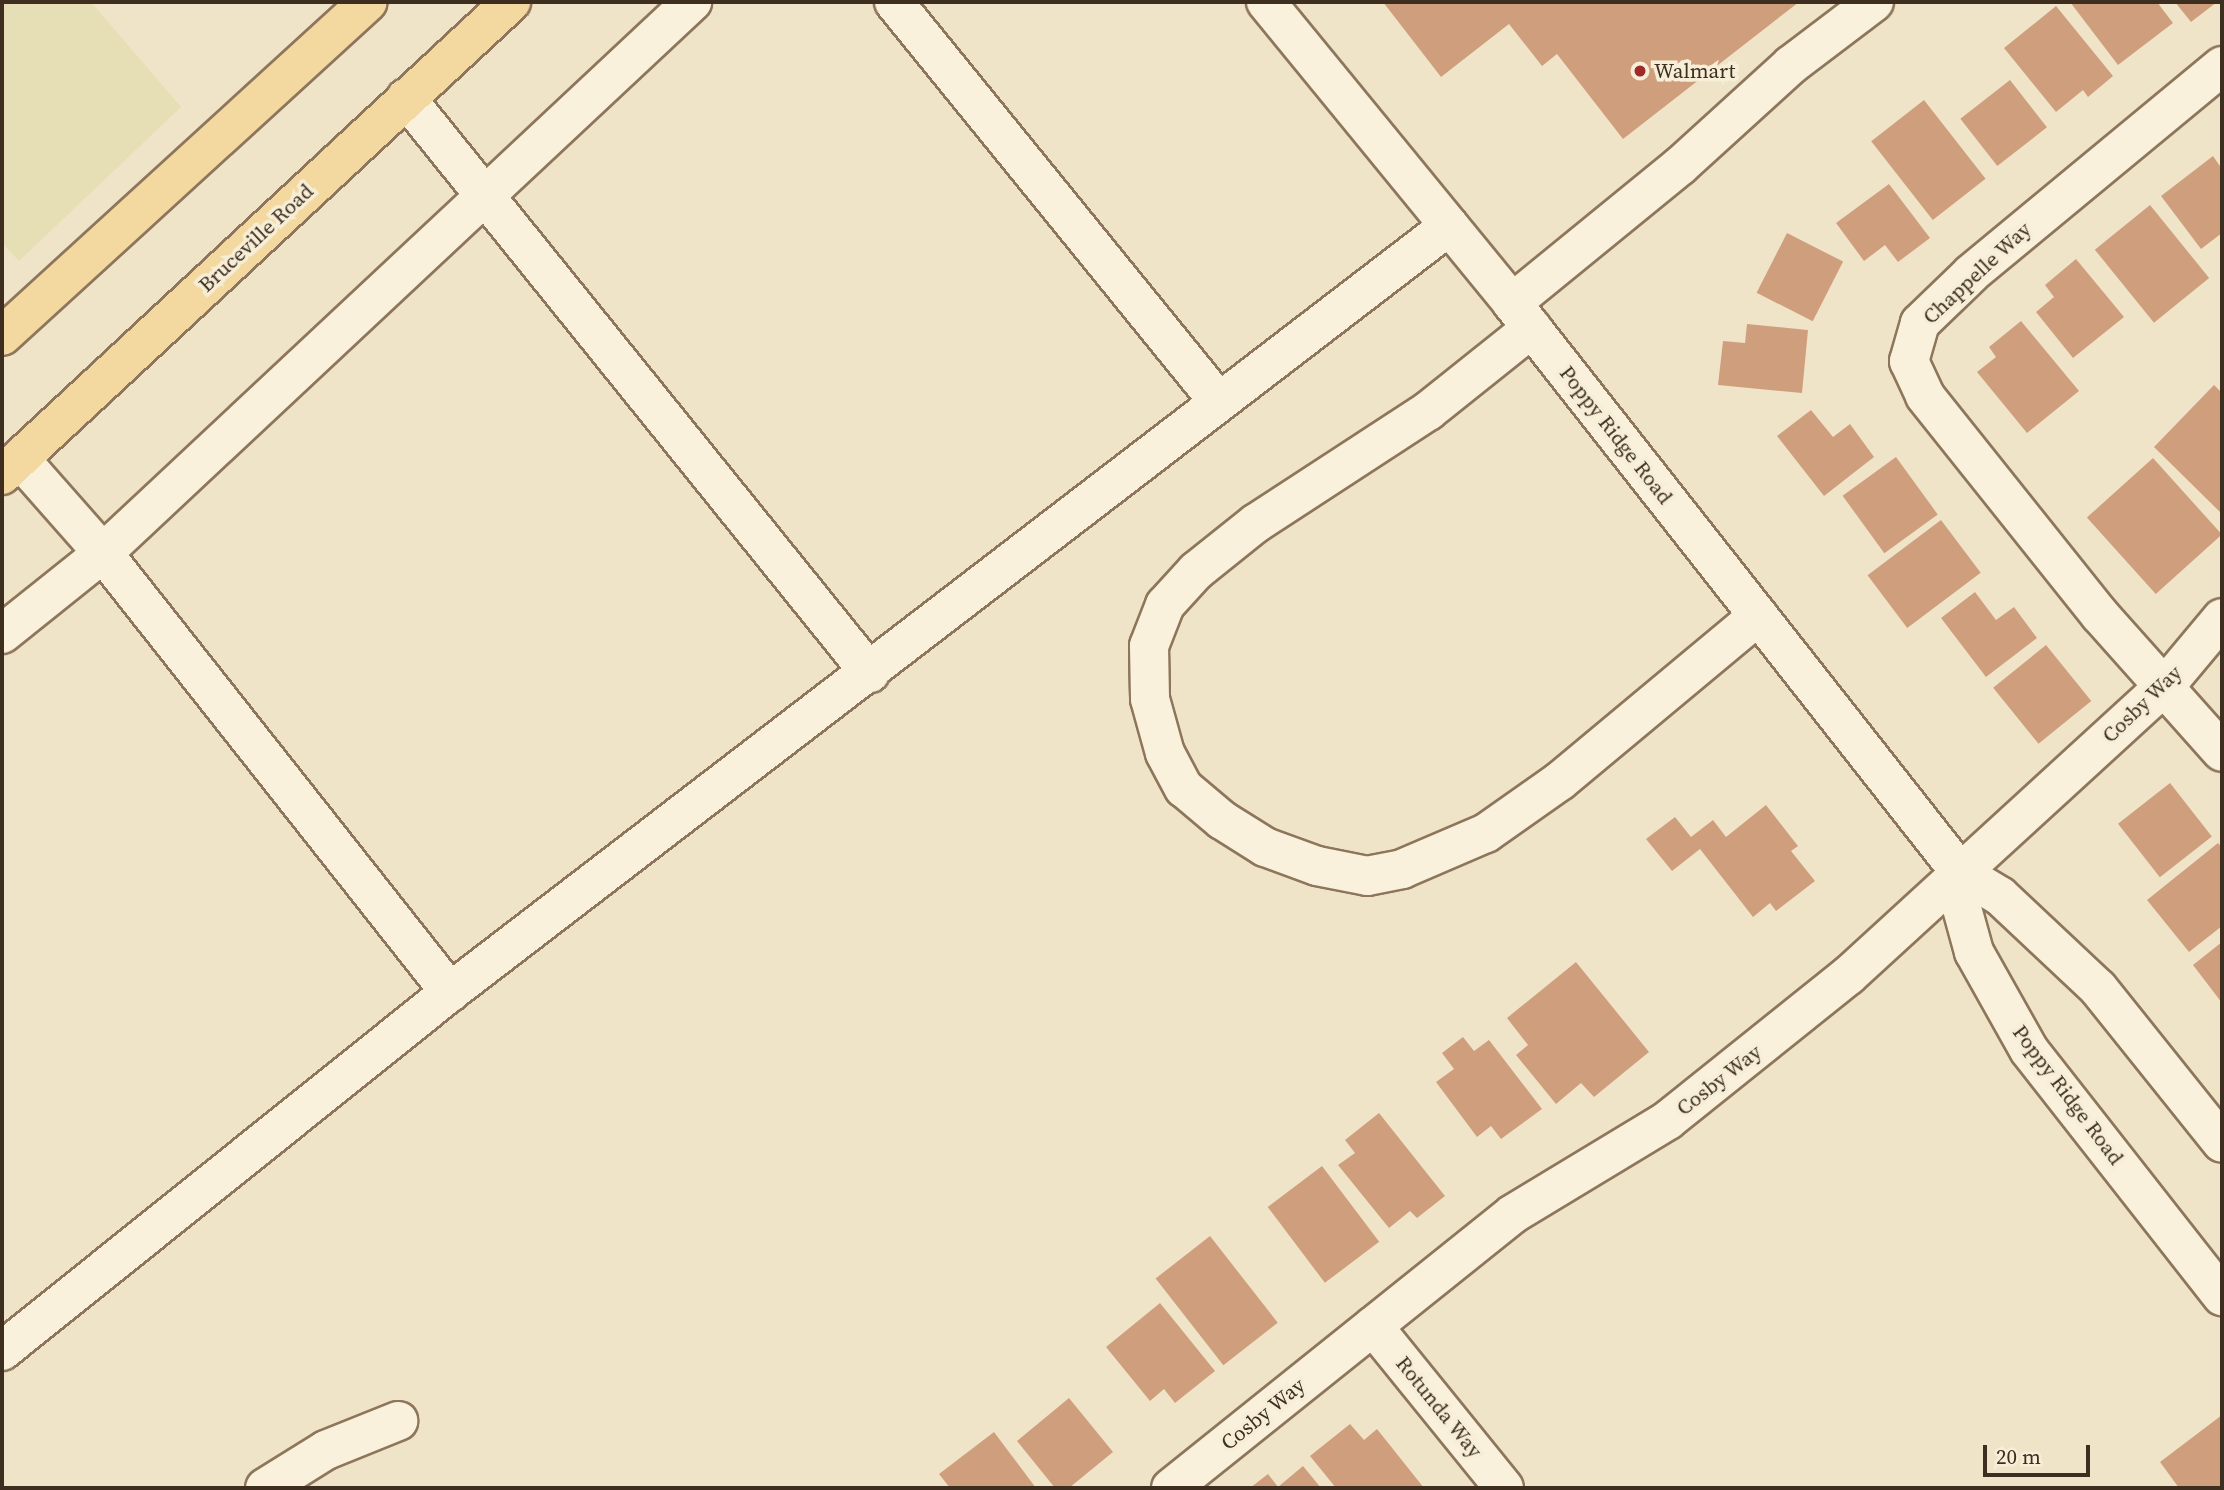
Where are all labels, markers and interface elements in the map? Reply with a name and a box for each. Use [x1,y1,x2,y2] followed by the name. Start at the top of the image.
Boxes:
[1654,58,1735,84] place label: Walmart
[1632,63,1648,79] marker: Walmart
[193,179,319,297] street label: Bruceville Road
[1918,216,2036,330] street label: Chappelle Way
[1554,361,1678,509] street label: Poppy Ridge Road
[2097,660,2187,748] street label: Cosby Way
[2007,1020,2129,1170] street label: Poppy Ridge Road
[1671,1039,1767,1121] street label: Cosby Way
[1390,1351,1488,1463] street label: Rotunda Way
[1216,1372,1310,1456] street label: Cosby Way
[1986,1430,2093,1474] scale bar
[1996,1442,2041,1471] text: 20 m

